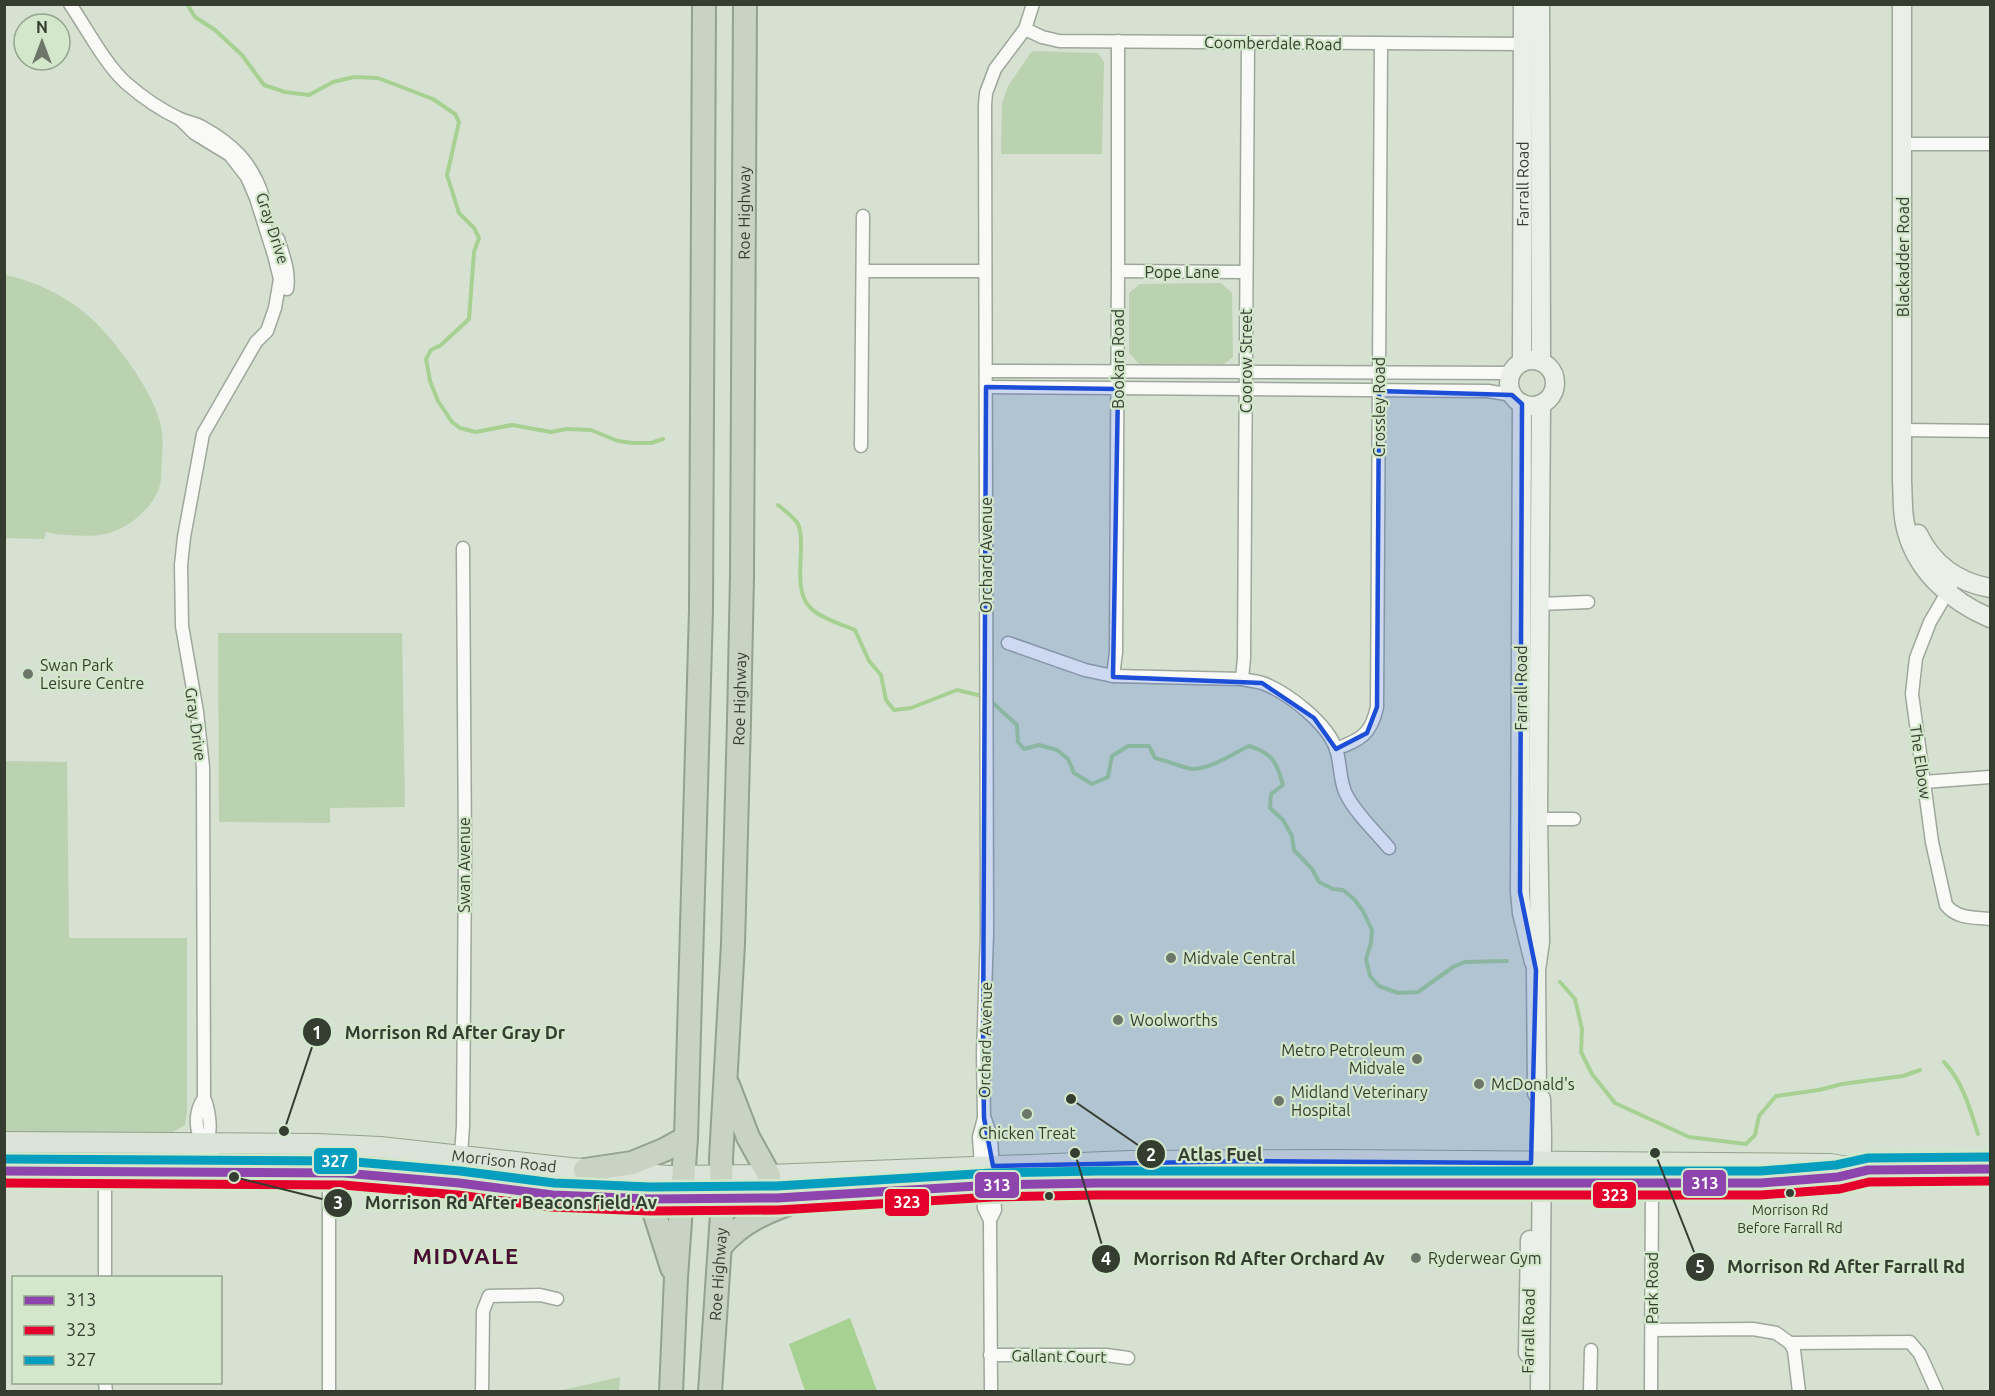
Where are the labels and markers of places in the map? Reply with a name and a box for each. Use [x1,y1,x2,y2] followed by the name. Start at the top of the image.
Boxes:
[40,656,144,692] place label: Swan Park Leisure Centre
[21,667,35,681] marker: Swan Park Leisure Centre
[1183,949,1295,967] place label: Midvale Central
[1164,951,1178,965] marker: Midvale Central
[1130,1011,1218,1029] place label: Woolworths
[1111,1013,1125,1027] marker: Woolworths
[302,1014,577,1050] callout: Morrison Rd After Gray Dr
[1281,1041,1405,1077] place label: Metro Petroleum Midvale
[1410,1052,1424,1066] marker: Metro Petroleum Midvale
[1491,1075,1575,1093] place label: McDonald's
[1472,1077,1486,1091] marker: McDonald's
[1291,1083,1428,1119] place label: Midland Veterinary Hospital
[1272,1094,1286,1108] marker: Midland Veterinary Hospital
[1020,1107,1034,1121] marker: Chicken Treat
[978,1124,1076,1142] place label: Chicken Treat
[1136,1136,1274,1172] callout: Atlas Fuel
[323,1185,669,1221] callout: Morrison Rd After Beaconsfield Av
[1784,1187,1796,1199] marker: Morrison Rd Before Farrall Rd
[1043,1190,1055,1202] unlabelled marker
[1737,1202,1843,1236] place label: Morrison Rd Before Farrall Rd
[1091,1241,1397,1277] callout: Morrison Rd After Orchard Av
[1428,1249,1541,1267] place label: Ryderwear Gym
[1685,1249,1977,1285] callout: Morrison Rd After Farrall Rd
[1409,1251,1423,1265] marker: Ryderwear Gym

